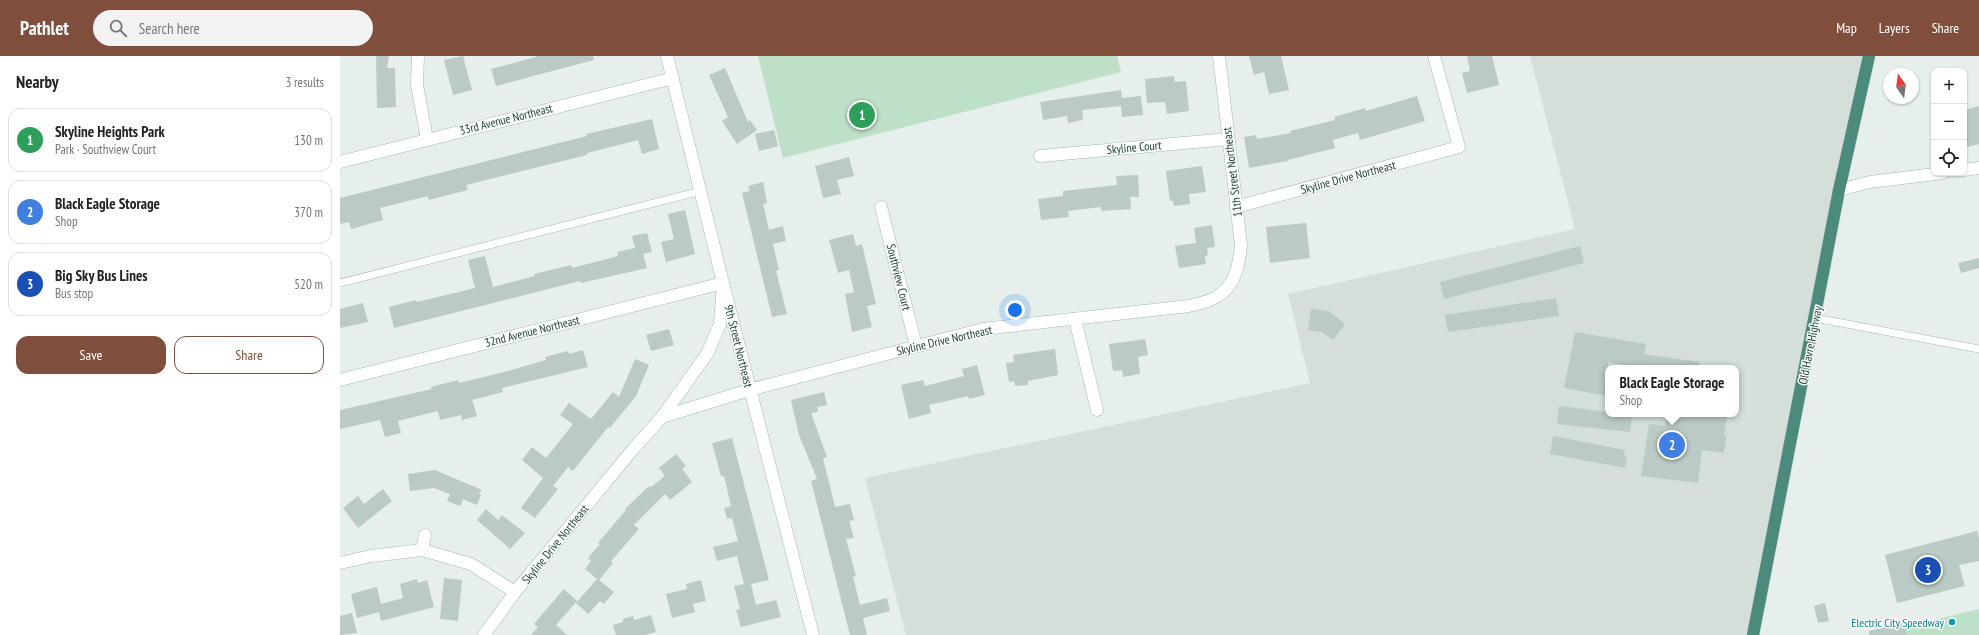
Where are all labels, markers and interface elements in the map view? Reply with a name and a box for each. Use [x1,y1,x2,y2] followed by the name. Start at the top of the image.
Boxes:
[93,10,373,46] search box
[20,16,69,40] text: Pathlet
[107,17,129,39] icon: search
[139,19,200,38] text: Search here
[1836,19,1857,37] text: Map
[1879,19,1910,37] text: Layers
[1932,19,1959,37] text: Share
[1883,68,1919,104] north arrow
[1931,68,1967,176] map controls
[1931,68,1967,104] button: +
[16,71,59,93] text: Nearby
[285,74,324,91] text: 3 results
[458,100,555,138] street label: 33rd Avenue Northeast
[849,100,875,130] pin: 1
[1931,104,1967,140] button: −
[55,122,165,141] text: Skyline Heights Park
[1219,126,1245,218] street label: 11th Street Northeast
[27,132,33,149] text: 1
[294,132,323,149] text: 130 m
[1106,137,1163,157] street label: Skyline Court
[1931,140,1967,176] button: locate
[55,141,156,158] text: Park · Southview Court
[1299,157,1398,197] street label: Skyline Drive Northeast
[55,194,160,213] text: Black Eagle Storage
[27,204,33,221] text: 2
[294,204,323,221] text: 370 m
[55,213,78,230] text: Shop
[883,242,915,313] street label: Southview Court
[55,266,148,285] text: Big Sky Bus Lines
[27,276,33,293] text: 3
[294,276,323,293] text: 520 m
[55,285,93,302] text: Bus stop
[1005,300,1025,320] your location
[721,303,757,390] street label: 9th Street Northeast
[1795,304,1825,386] street label: Old Havre Highway
[483,312,582,350] street label: 32nd Avenue Northeast
[895,322,994,358] street label: Skyline Drive Northeast
[16,336,166,374] button: Save
[174,336,324,374] button: Share
[1605,365,1739,417] popup
[1619,373,1725,392] text: Black Eagle Storage
[1619,392,1642,409] text: Shop
[1659,430,1685,460] pin: 2
[518,501,592,587] street label: Skyline Drive Northeast
[1915,555,1941,585] pin: 3
[1851,615,1944,630] place label: Electric City Speedway
[1947,617,1957,627] marker: Electric City Speedway

